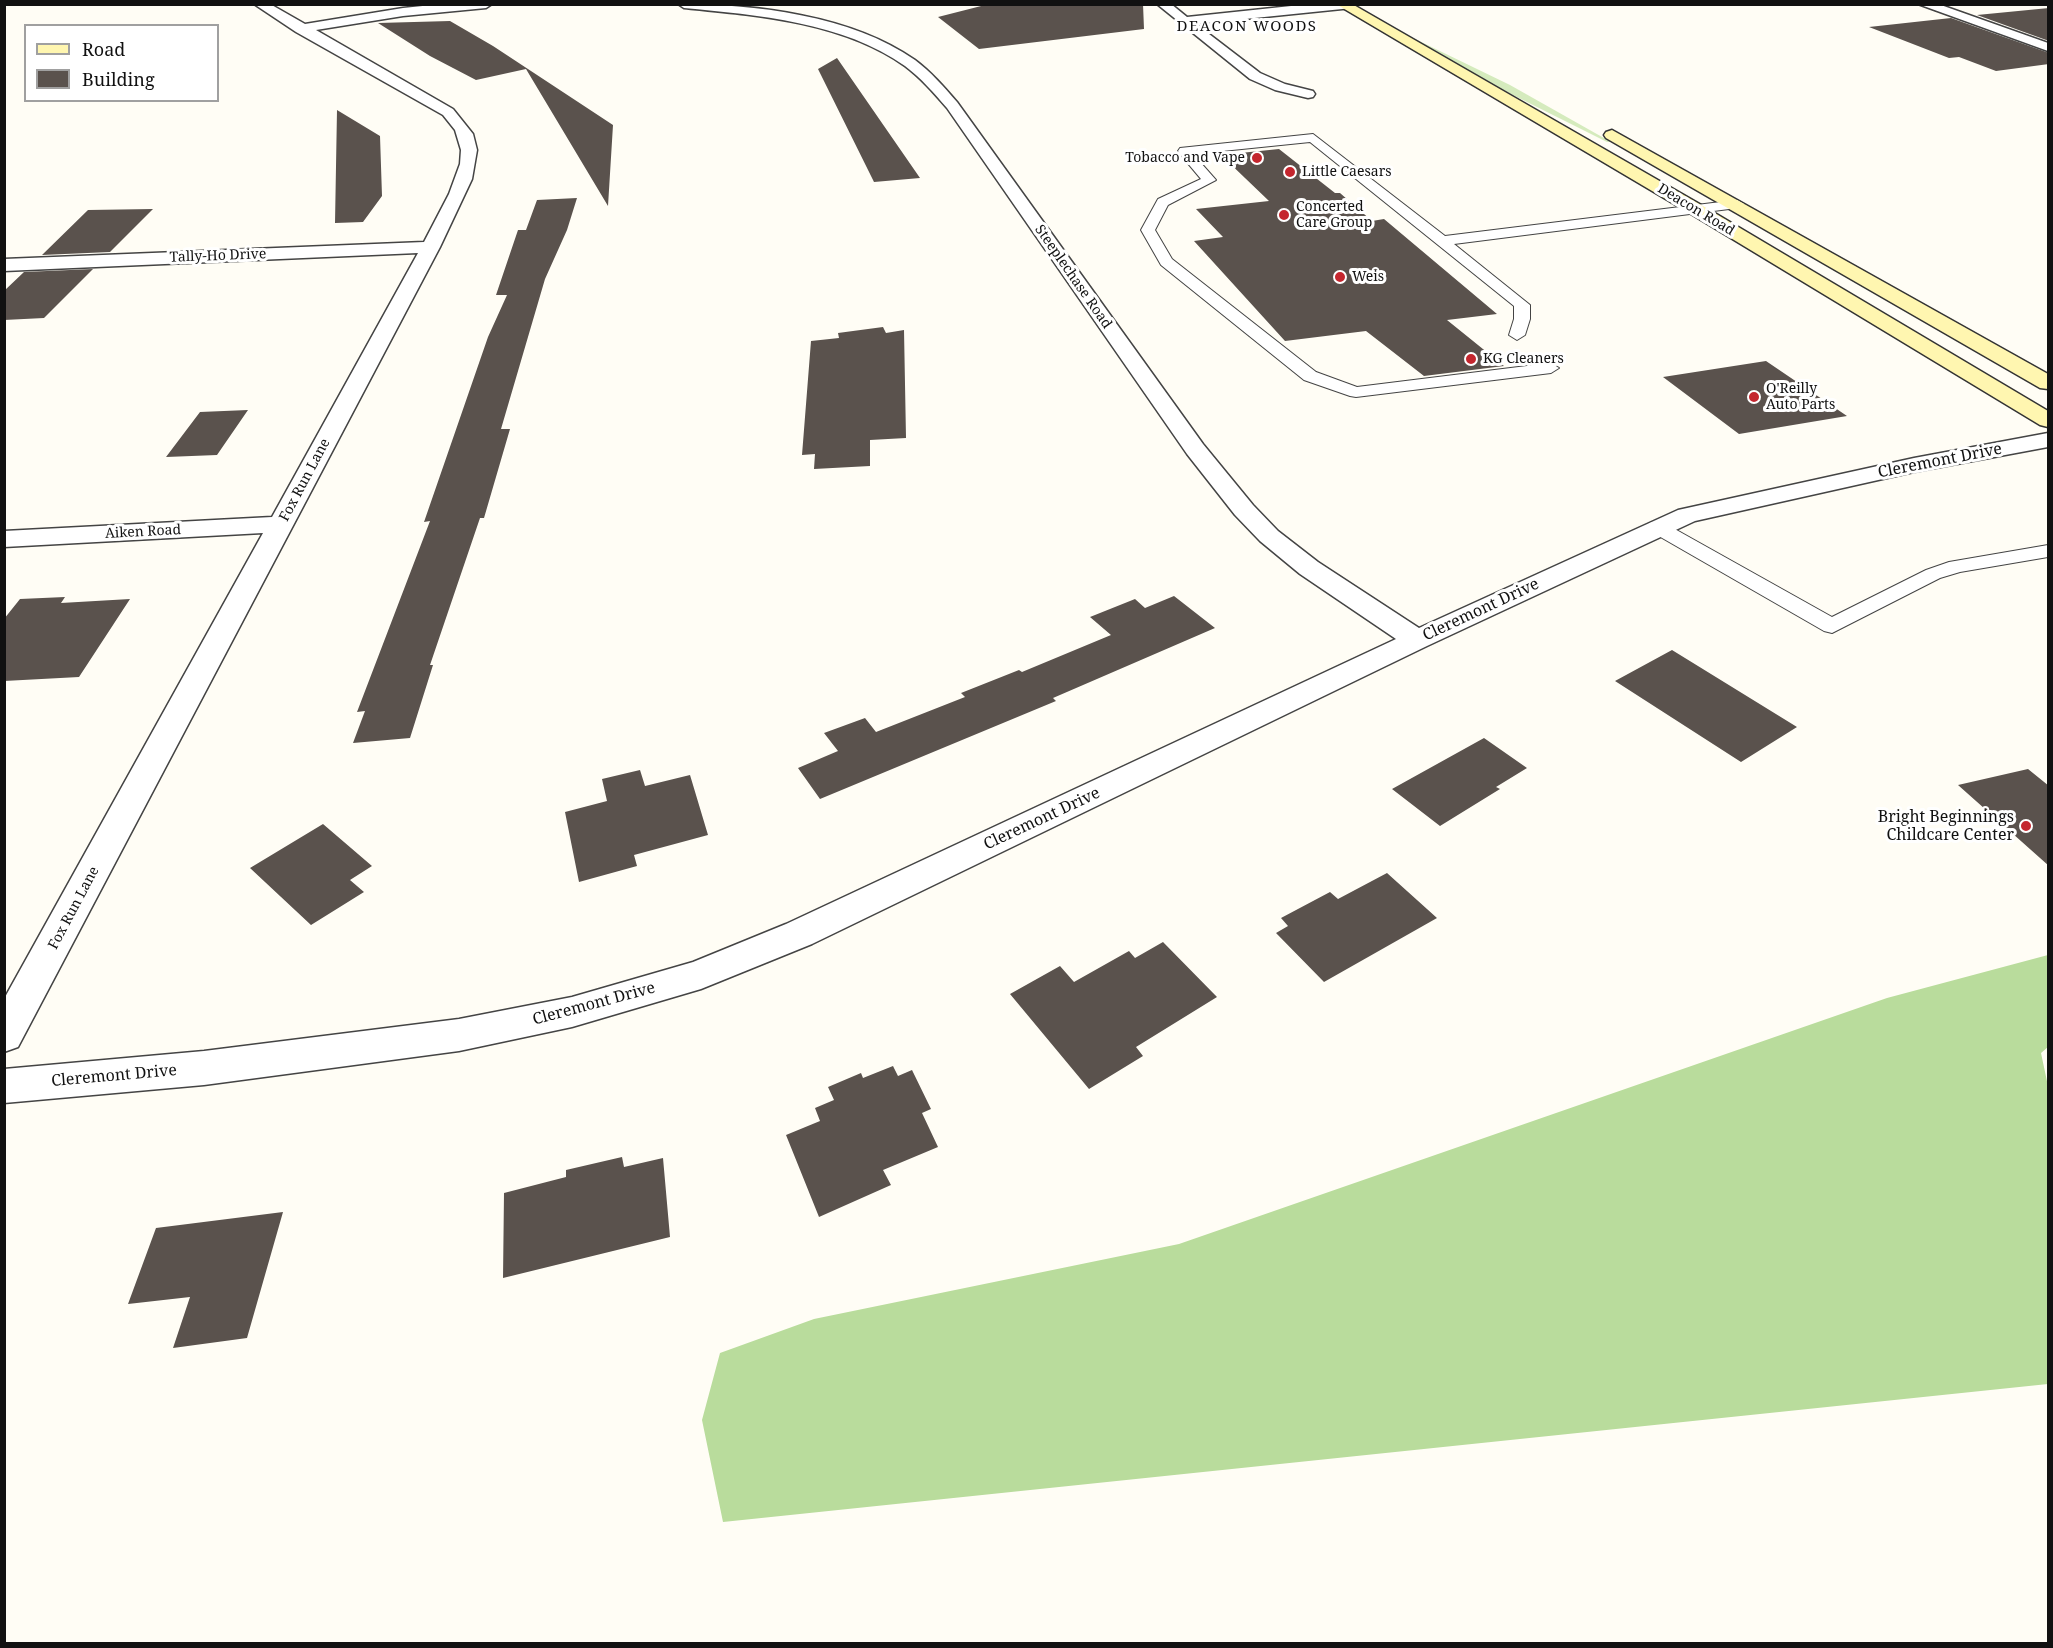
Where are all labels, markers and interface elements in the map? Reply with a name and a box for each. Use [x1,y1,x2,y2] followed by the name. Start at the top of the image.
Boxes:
[1177,18,1317,36] district label: DEACON WOODS
[24,24,219,102] legend
[82,37,125,61] text: Road
[82,67,155,91] text: Building
[1125,150,1245,166] place label: Tobacco and Vape
[1250,151,1264,165] marker: Tobacco and Vape
[1302,164,1392,180] place label: Little Caesars
[1283,165,1297,179] marker: Little Caesars
[1654,180,1738,240] street label: Deacon Road
[1296,199,1372,232] place label: Concerted Care Group
[1277,208,1291,222] marker: Concerted Care Group
[1031,222,1115,332] street label: Steeplechase Road
[169,246,267,266] street label: Tally-Ho Drive
[1352,269,1384,285] place label: Weis
[1333,270,1347,284] marker: Weis
[1483,351,1564,367] place label: KG Cleaners
[1464,352,1478,366] marker: KG Cleaners
[1766,381,1835,413] place label: O'Reilly Auto Parts
[1747,390,1761,404] marker: O'Reilly Auto Parts
[276,436,334,524] street label: Fox Run Lane
[1876,440,2004,482] street label: Cleremont Drive
[105,522,181,542] street label: Aiken Road
[1420,575,1542,645] street label: Cleremont Drive
[981,784,1103,854] street label: Cleremont Drive
[1878,807,2014,845] place label: Bright Beginnings Childcare Center
[2019,819,2033,833] marker: Bright Beginnings Childcare Center
[45,864,103,952] street label: Fox Run Lane
[531,978,657,1030] street label: Cleremont Drive
[50,1061,178,1091] street label: Cleremont Drive

